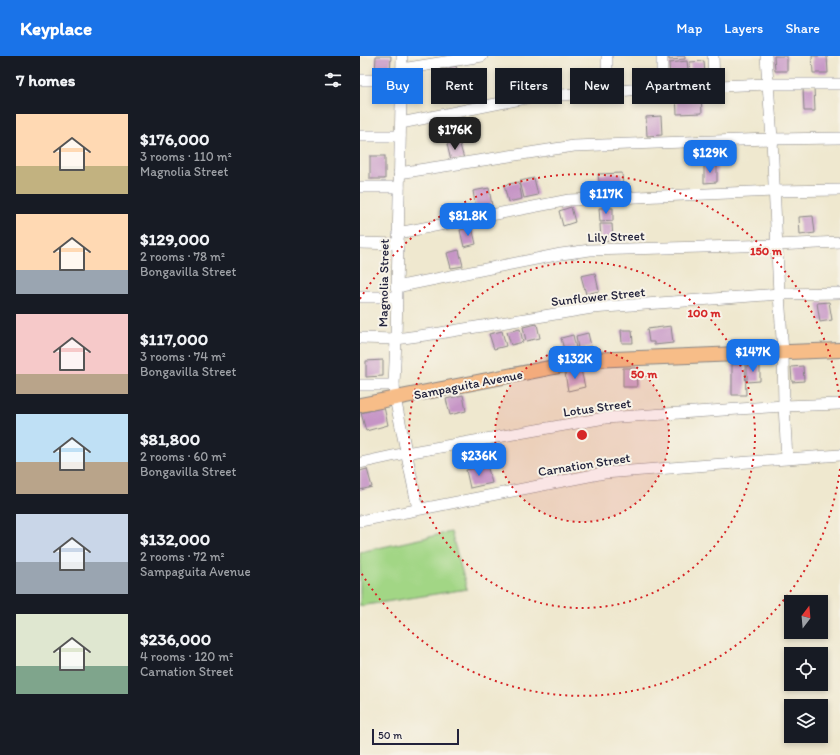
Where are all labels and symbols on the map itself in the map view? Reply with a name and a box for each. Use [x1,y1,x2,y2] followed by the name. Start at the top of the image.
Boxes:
[427,117,483,151] pin: $176K
[682,140,738,174] pin: $129K
[578,181,634,215] pin: $117K
[435,203,501,237] pin: $81.8K
[587,228,645,245] street label: Lily Street
[375,239,392,327] street label: Magnolia Street
[750,244,783,258] text: 150 m
[550,284,646,309] street label: Sunflower Street
[687,306,721,320] text: 100 m
[725,339,781,373] pin: $147K
[547,346,603,380] pin: $132K
[412,367,524,402] street label: Sampaguita Avenue
[631,367,658,381] text: 50 m
[562,395,632,420] street label: Lotus Street
[575,428,589,442] centre of rings
[451,443,507,477] pin: $236K
[537,450,631,479] street label: Carnation Street
[784,595,828,639] north arrow
[372,727,459,746] scale bar

